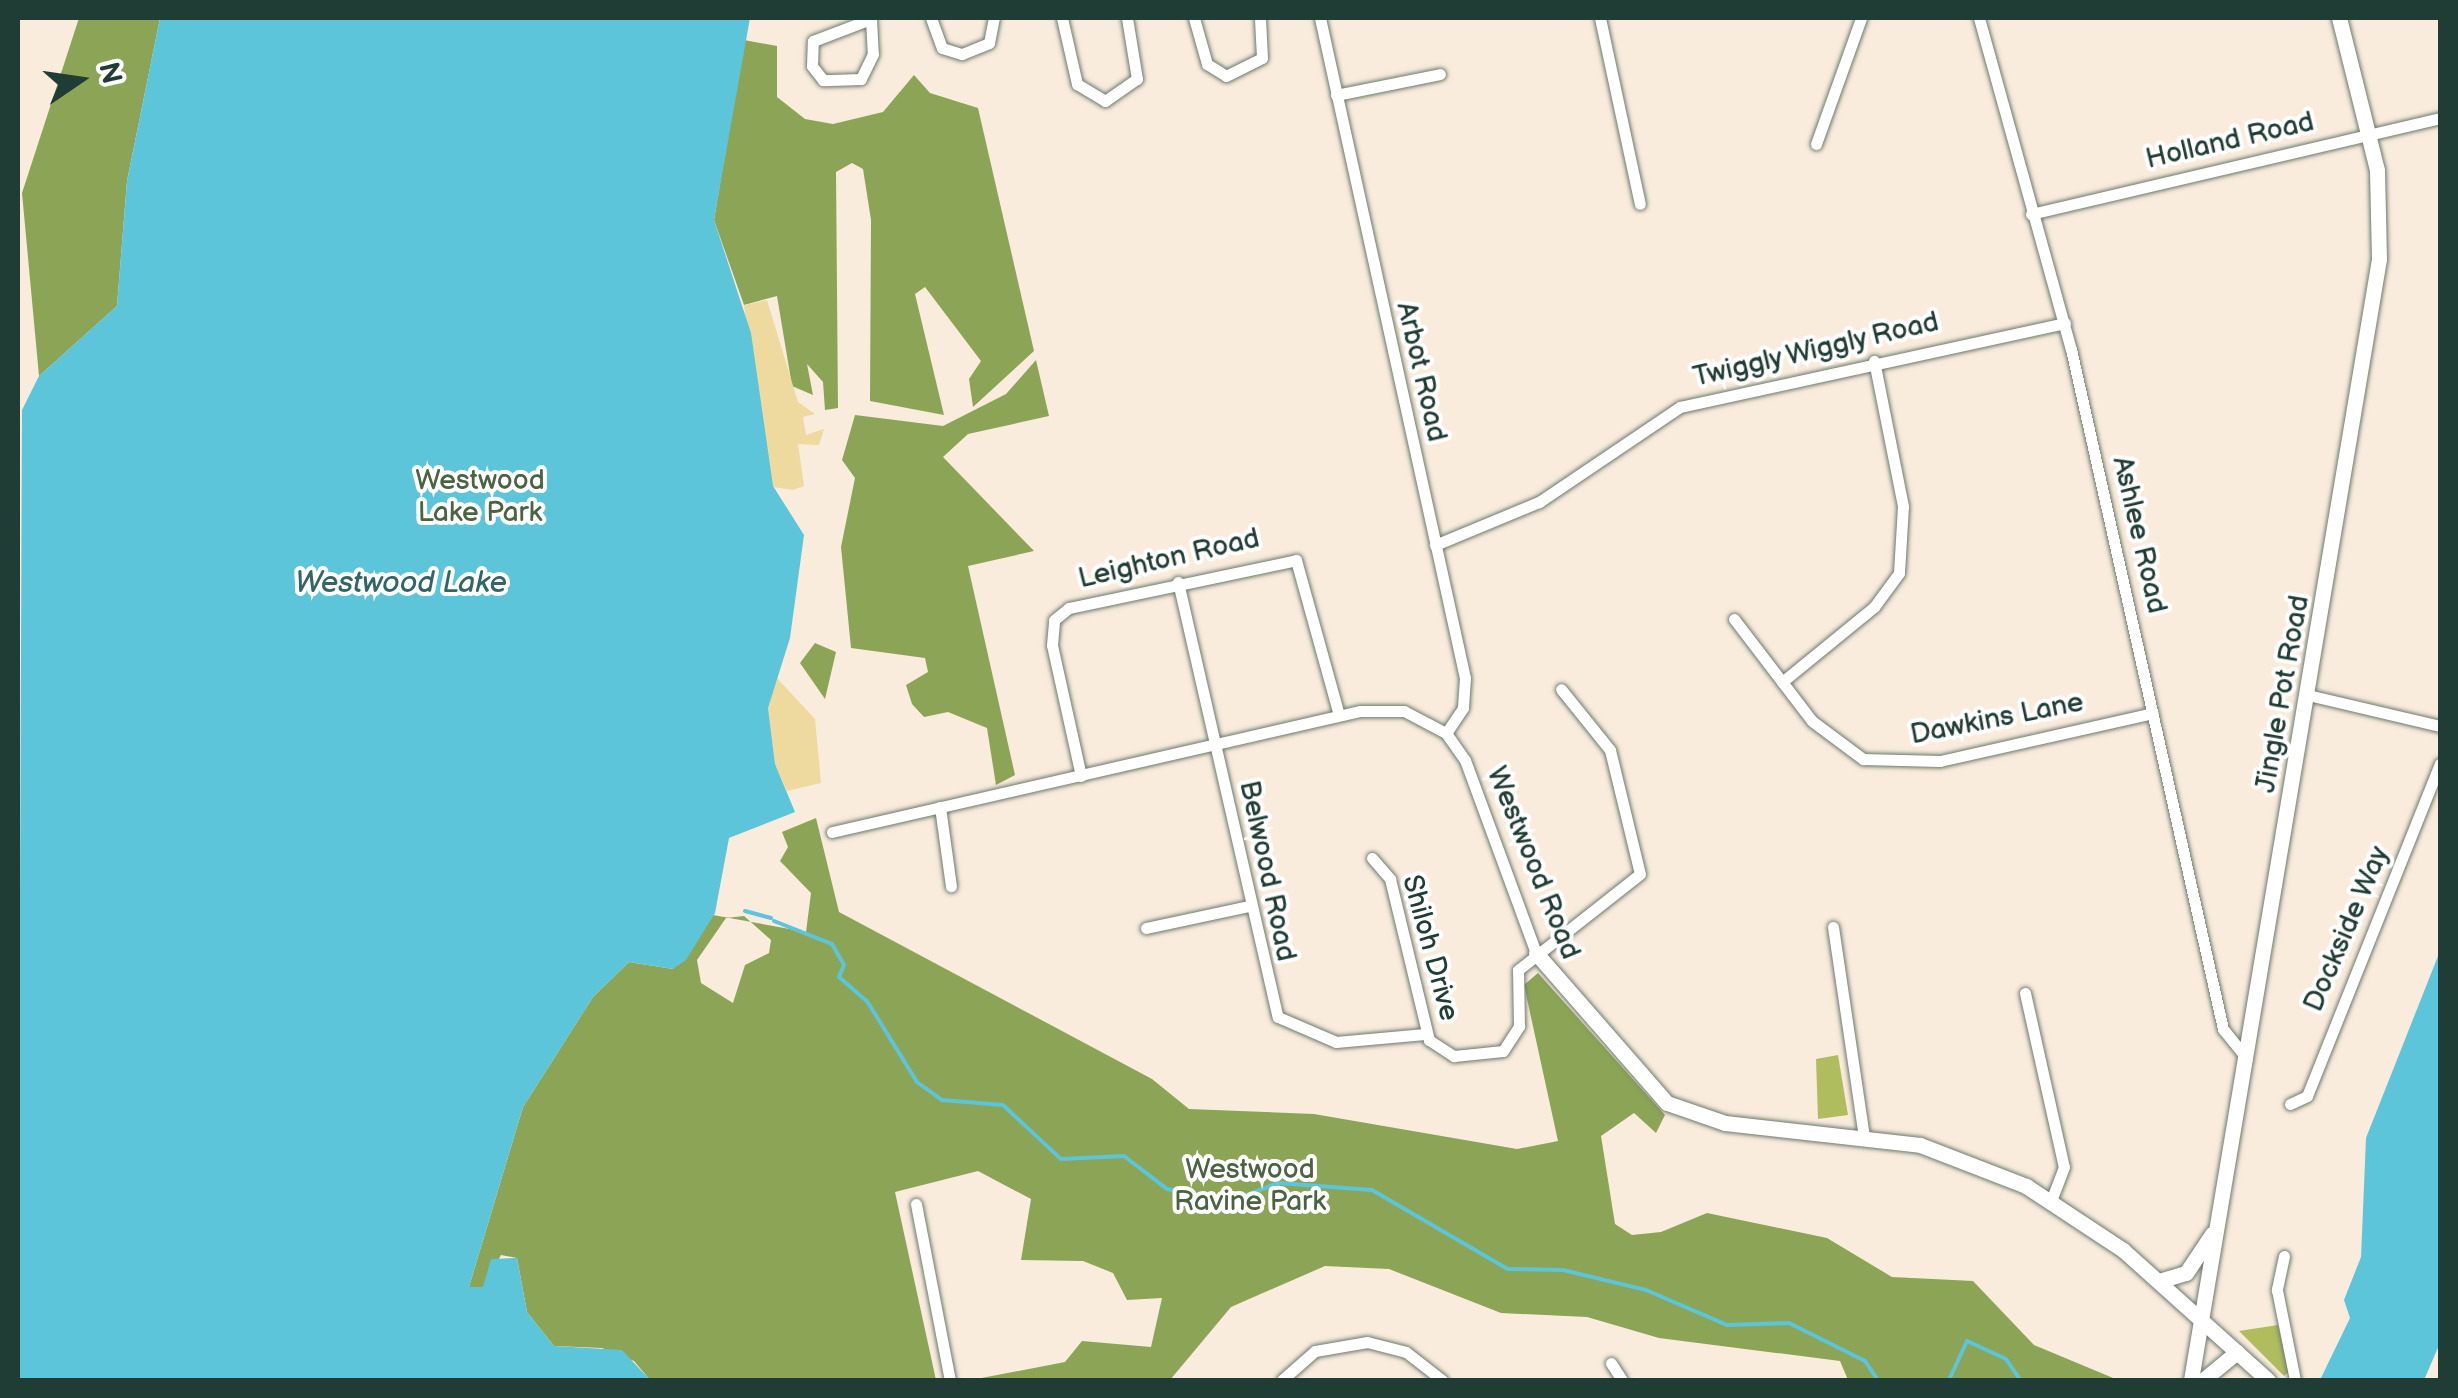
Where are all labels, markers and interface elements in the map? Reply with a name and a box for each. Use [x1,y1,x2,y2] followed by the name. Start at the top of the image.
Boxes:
[30,30,130,130] north arrow
[91,59,128,87] text: N
[2143,105,2317,177] street label: Holland Road
[1389,299,1453,445] street label: Arbot Road
[1688,305,1944,395] street label: Twiggly Wiggly Road
[2105,453,2173,617] street label: Ashlee Road
[415,464,545,530] park label: Westwood Lake Park
[1075,522,1263,596] street label: Leighton Road
[295,565,507,601] water label: Westwood Lake
[2249,593,2317,795] street label: Jingle Pot Road
[1908,686,2086,752] street label: Dawkins Lane
[1479,762,1587,964] street label: Westwood Road
[1231,778,1303,964] street label: Belwood Road
[2297,841,2397,1017] street label: Dockside Way
[1394,871,1466,1025] street label: Shiloh Drive
[1174,1153,1326,1219] park label: Westwood Ravine Park

